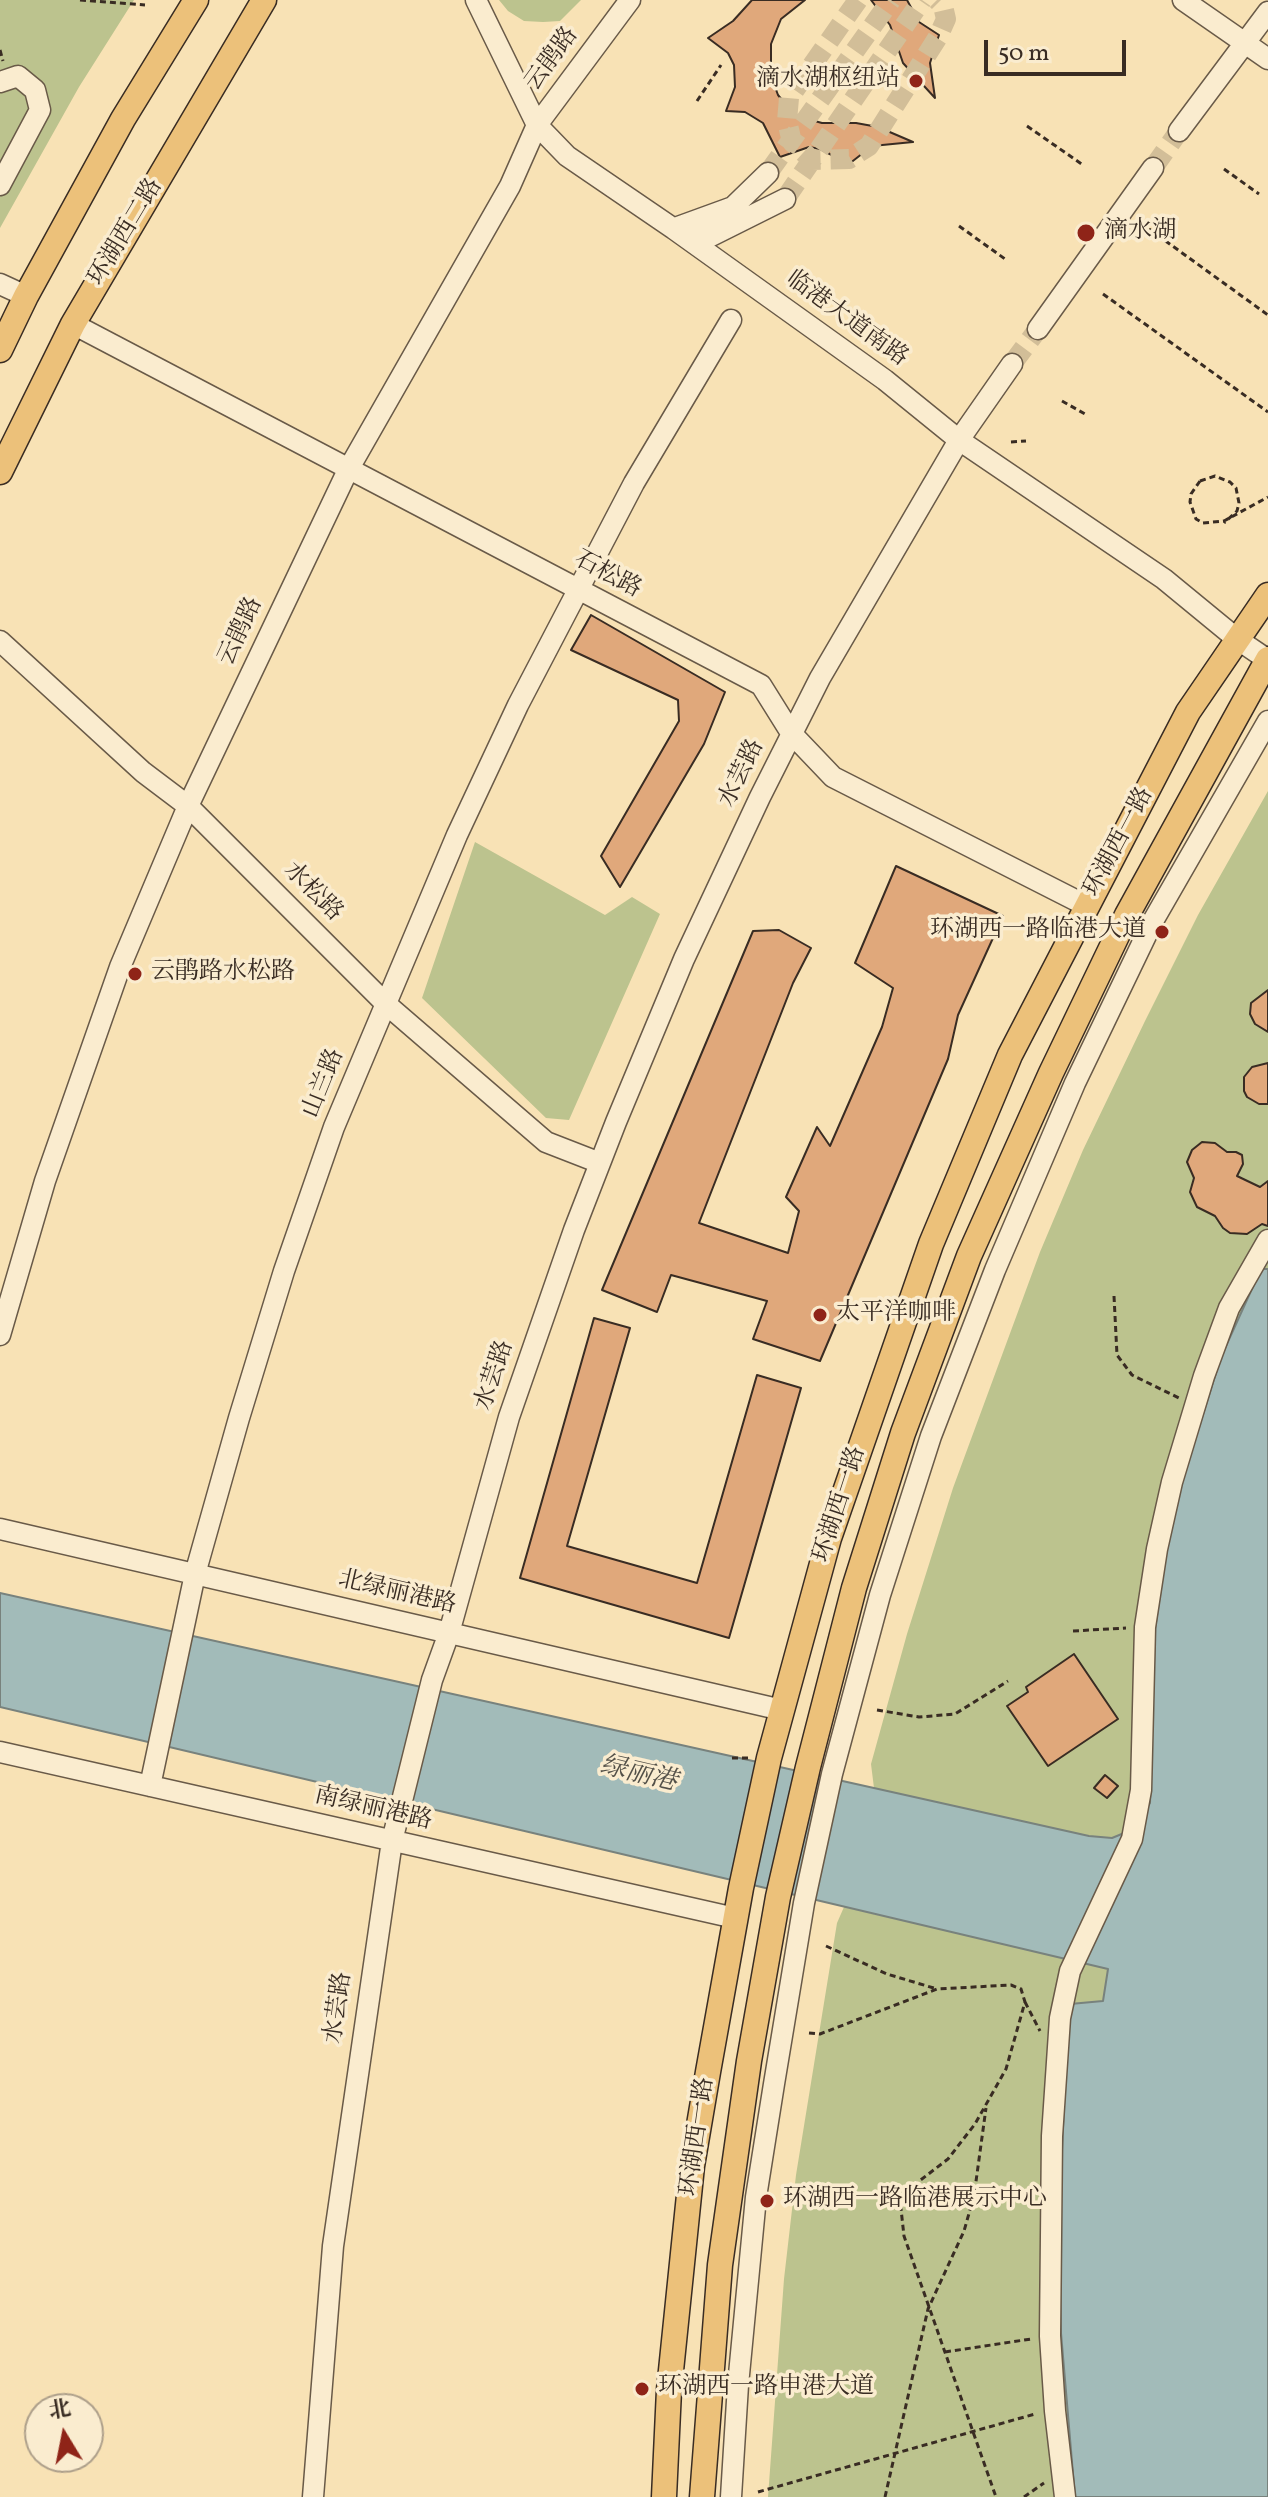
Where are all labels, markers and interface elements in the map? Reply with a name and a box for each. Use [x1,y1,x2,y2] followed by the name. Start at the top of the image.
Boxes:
[520,22,586,98] street label: 云鹃路
[988,24,1130,74] scale bar
[998,37,1050,71] text: 50 m
[756,67,900,95] place label: 滴水湖枢纽站
[907,72,925,90] marker: 滴水湖枢纽站
[84,174,170,292] street label: 环湖西二路
[1104,219,1176,247] place label: 滴水湖
[1075,222,1097,244] marker: 滴水湖
[779,266,913,374] street label: 临港大道南路
[568,546,646,606] street label: 石松路
[214,593,270,671] street label: 云鹃路
[714,735,772,813] street label: 水芸路
[1079,783,1161,903] street label: 环湖西一路
[276,857,348,929] street label: 水松路
[930,918,1146,946] place label: 环湖西一路临港大道
[1153,923,1171,941] marker: 环湖西一路临港大道
[151,960,295,988] place label: 云鹃路水松路
[126,965,144,983] marker: 云鹃路水松路
[298,1045,352,1123] street label: 山兰路
[836,1301,956,1329] place label: 太平洋咖啡
[811,1306,829,1324] marker: 太平洋咖啡
[471,1337,521,1415] street label: 水芸路
[809,1443,873,1567] street label: 环湖西一路
[335,1566,459,1622] street label: 北绿丽港路
[596,1752,680,1800] water label: 绿丽港
[311,1782,435,1838] street label: 南绿丽港路
[321,1970,359,2046] street label: 水芸路
[676,2076,722,2198] street label: 环湖西一路
[783,2187,1047,2215] place label: 环湖西一路临港展示中心
[758,2192,776,2210] marker: 环湖西一路临港展示中心
[658,2375,874,2403] place label: 环湖西一路申港大道
[633,2380,651,2398] marker: 环湖西一路申港大道
[24,2393,104,2473] north arrow
[47,2394,74,2428] text: 北

